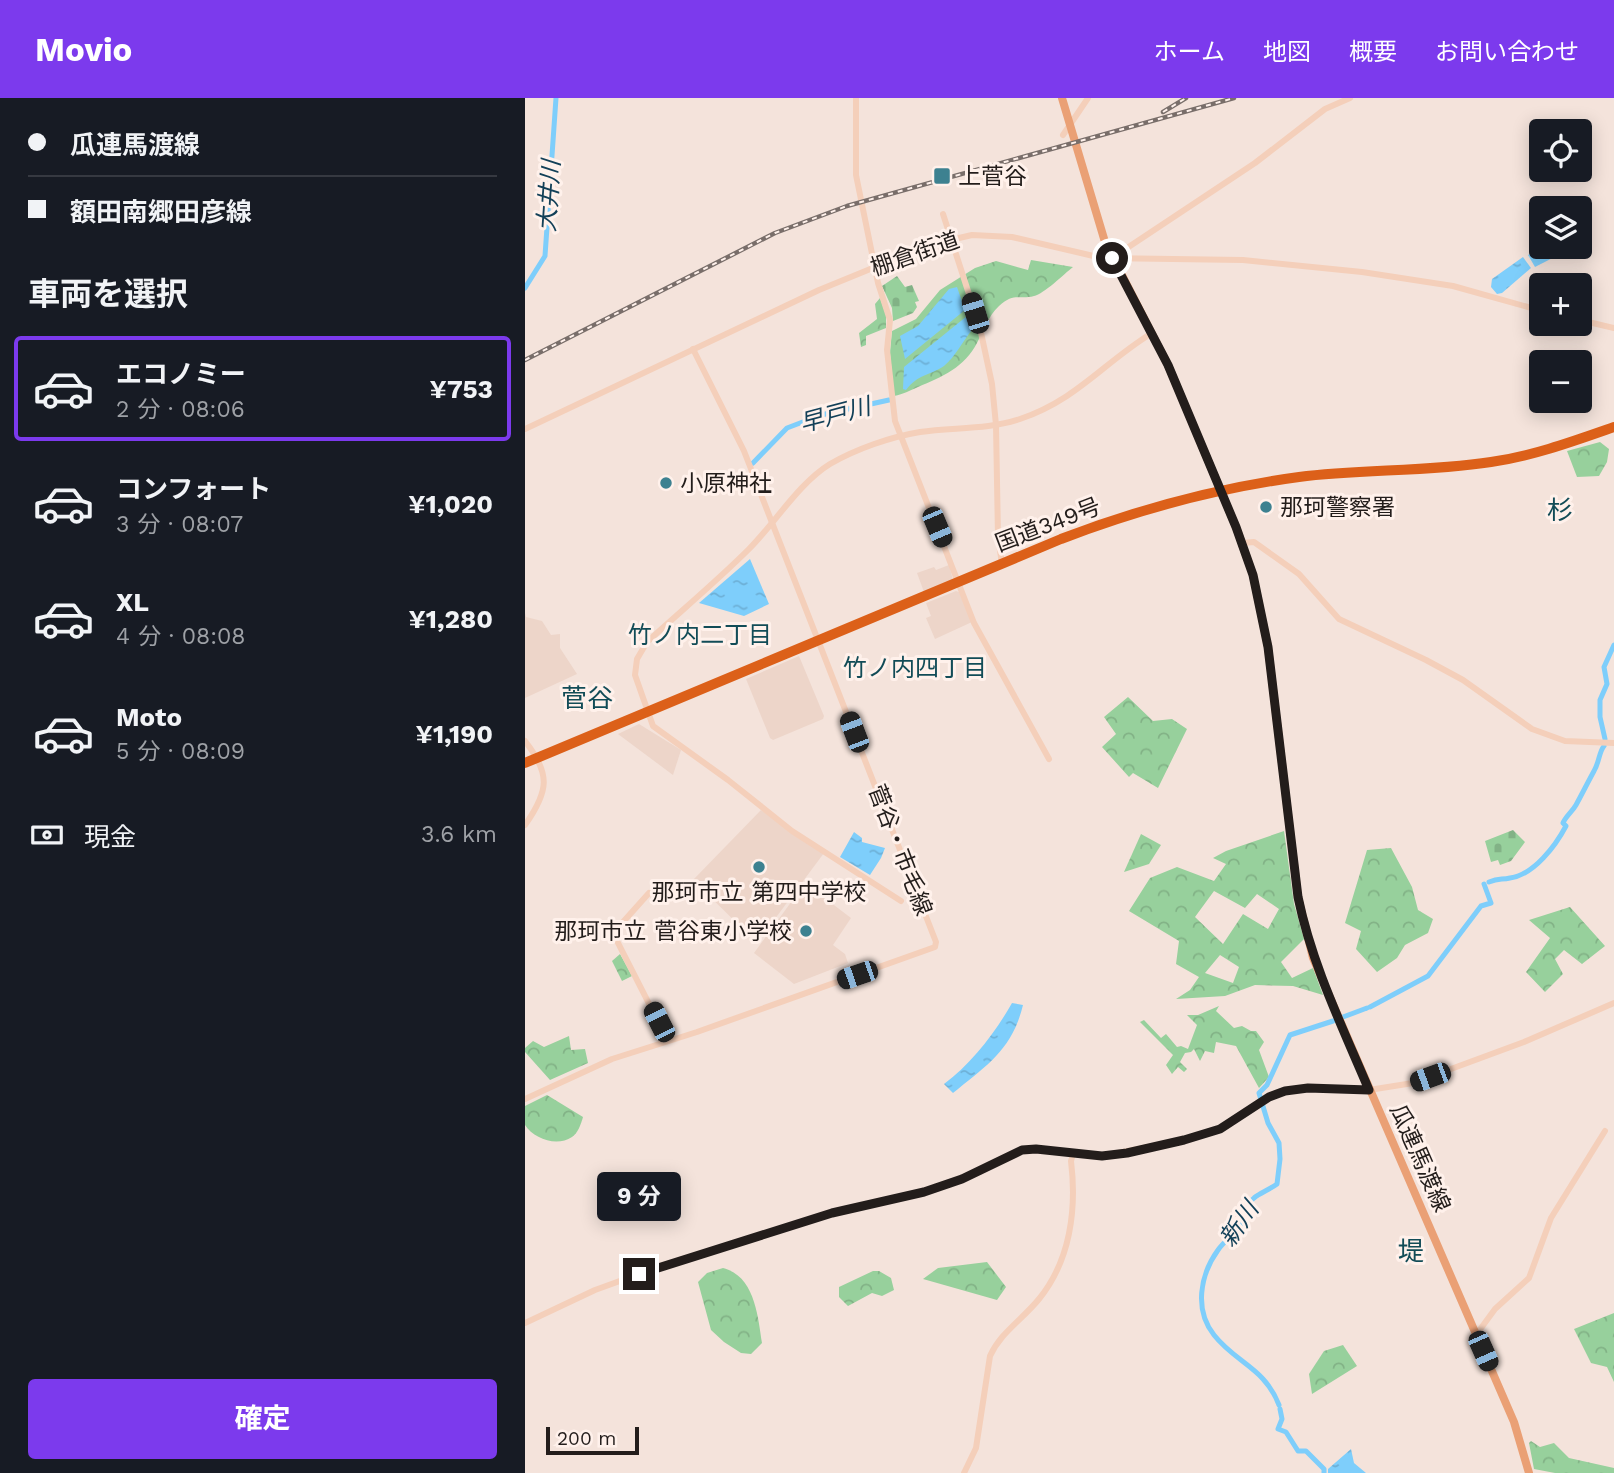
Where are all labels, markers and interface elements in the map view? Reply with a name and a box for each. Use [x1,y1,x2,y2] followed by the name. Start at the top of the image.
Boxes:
[35,30,132,69] text: Movio
[1154,38,1225,66] text: ホーム
[1263,38,1311,66] text: 地図
[1349,38,1397,66] text: 概要
[1435,38,1579,66] text: お問い合わせ
[1529,119,1592,413] map controls
[1529,119,1592,182] button: locate
[70,130,200,160] text: 瓜連馬渡線
[533,156,566,233] water label: 大井川
[958,163,1027,190] place label: 上菅谷
[932,166,952,186] marker: 上菅谷
[1529,196,1592,259] button: layers
[70,197,252,227] text: 額田南郷田彦線
[867,226,963,282] street label: 棚倉街道
[1096,242,1128,274] route start
[1529,273,1592,336] button: +
[28,275,188,313] text: 車両を選択
[959,290,992,336] car
[1529,350,1592,413] button: −
[32,357,95,420] icon: car
[116,359,246,389] text: エコノミー
[430,374,493,404] text: ¥753
[797,391,876,438] water label: 早戸川
[116,396,245,423] text: 2 分 · 08:06
[680,470,772,497] place label: 小原神社
[32,472,95,535] icon: car
[116,474,271,504] text: コンフォート
[658,475,674,491] marker: 小原神社
[408,489,493,519] text: ¥1,020
[992,493,1104,557] street label: 国道349号
[1280,494,1395,521] place label: 那珂警察署
[1547,495,1573,525] district label: 杉
[1258,499,1274,515] marker: 那珂警察署
[920,504,955,550] car
[116,511,243,538] text: 3 分 · 08:07
[32,587,95,650] icon: car
[116,587,149,617] text: XL
[408,604,493,634] text: ¥1,280
[628,621,772,649] district label: 竹ノ内二丁目
[116,623,246,650] text: 4 分 · 08:08
[843,654,987,682] district label: 竹ノ内四丁目
[561,683,613,713] district label: 菅谷
[32,702,95,765] icon: car
[116,702,182,732] text: Moto
[837,709,872,755] car
[416,719,493,749] text: ¥1,190
[116,738,245,765] text: 5 分 · 08:09
[863,781,937,919] street label: 菅谷・市毛線
[28,816,66,854] icon: cash
[421,821,497,848] text: 3.6 km
[84,822,136,852] text: 現金
[751,859,767,875] marker: 那珂市立 第四中学校
[652,879,866,906] place label: 那珂市立 第四中学校
[554,918,792,945] place label: 那珂市立 菅谷東小学校
[798,923,814,939] marker: 那珂市立 菅谷東小学校
[834,958,881,992] car
[641,999,678,1045] car
[1407,1060,1454,1094] car
[1384,1100,1456,1216] street label: 瓜連馬渡線
[597,1172,681,1222] callout: 9 分
[617,1183,661,1210] text: 9 分
[1214,1194,1266,1252] water label: 新川
[1398,1236,1424,1266] district label: 堤
[623,1258,655,1290] route end
[1465,1328,1502,1374] car
[28,1379,497,1459] button: 確定
[546,1424,639,1456] scale bar
[557,1427,616,1450] text: 200 m

